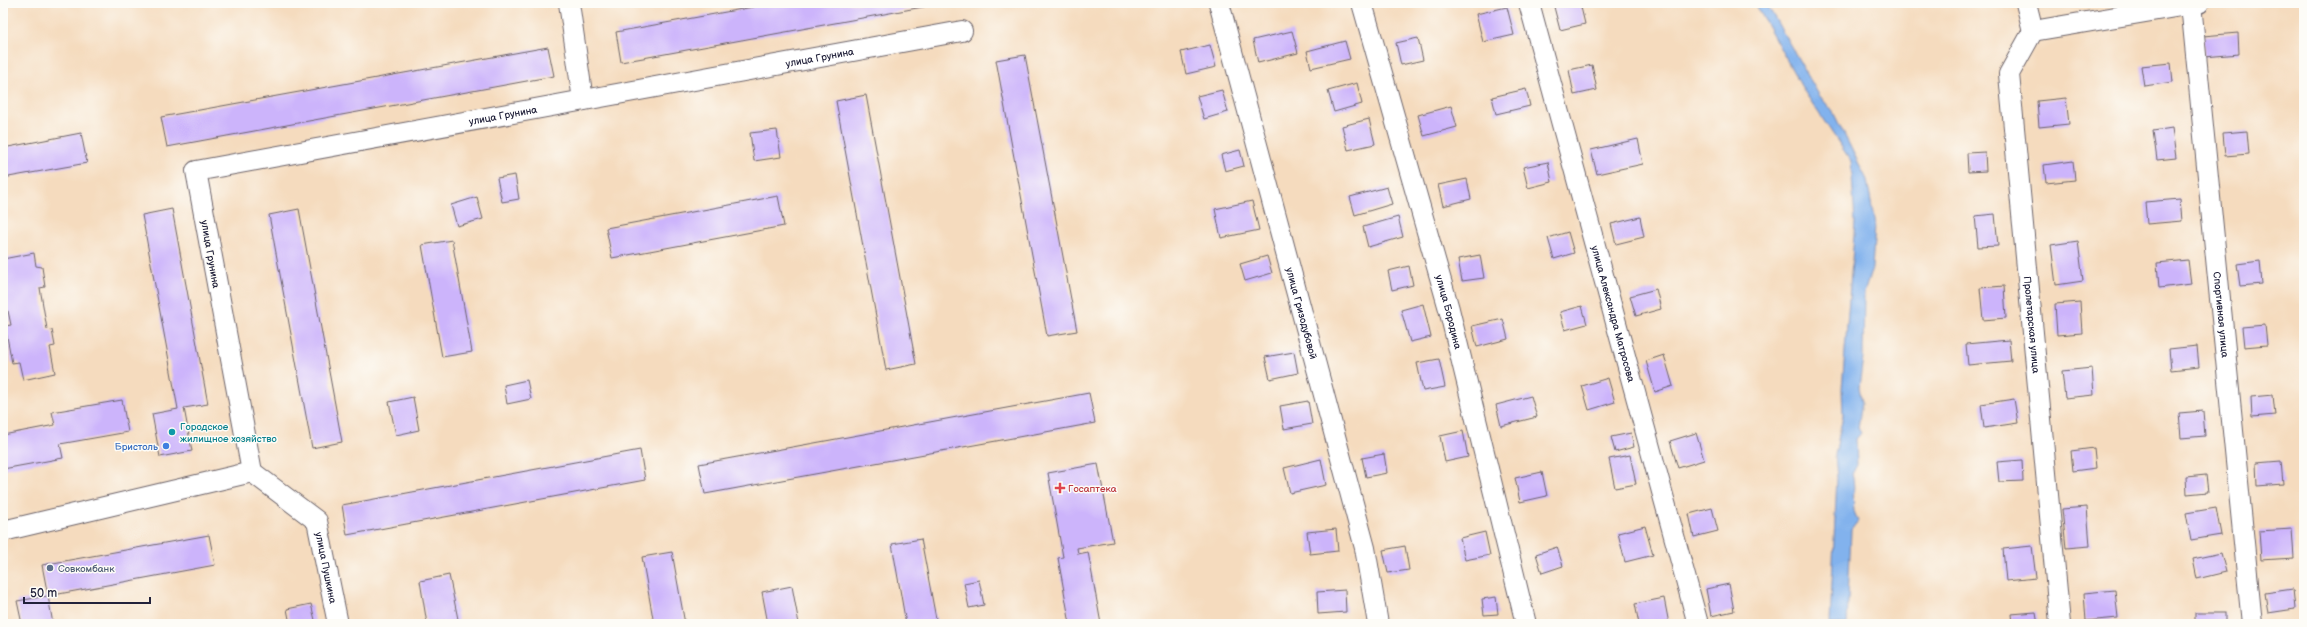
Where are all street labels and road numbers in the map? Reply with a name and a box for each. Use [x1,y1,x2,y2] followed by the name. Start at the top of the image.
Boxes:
[785,46,855,70] street label: улица Грунина
[468,104,538,128] street label: улица Грунина
[198,219,222,289] street label: улица Грунина
[1588,244,1637,384] street label: улица Александра Матросова
[1283,266,1319,361] street label: улица Гризодубовой
[2210,271,2231,358] street label: Спортивная улица
[1433,274,1464,351] street label: улица Бородина
[2021,276,2042,374] street label: Пролетарская улица
[312,531,339,605] street label: улица Пушкина

